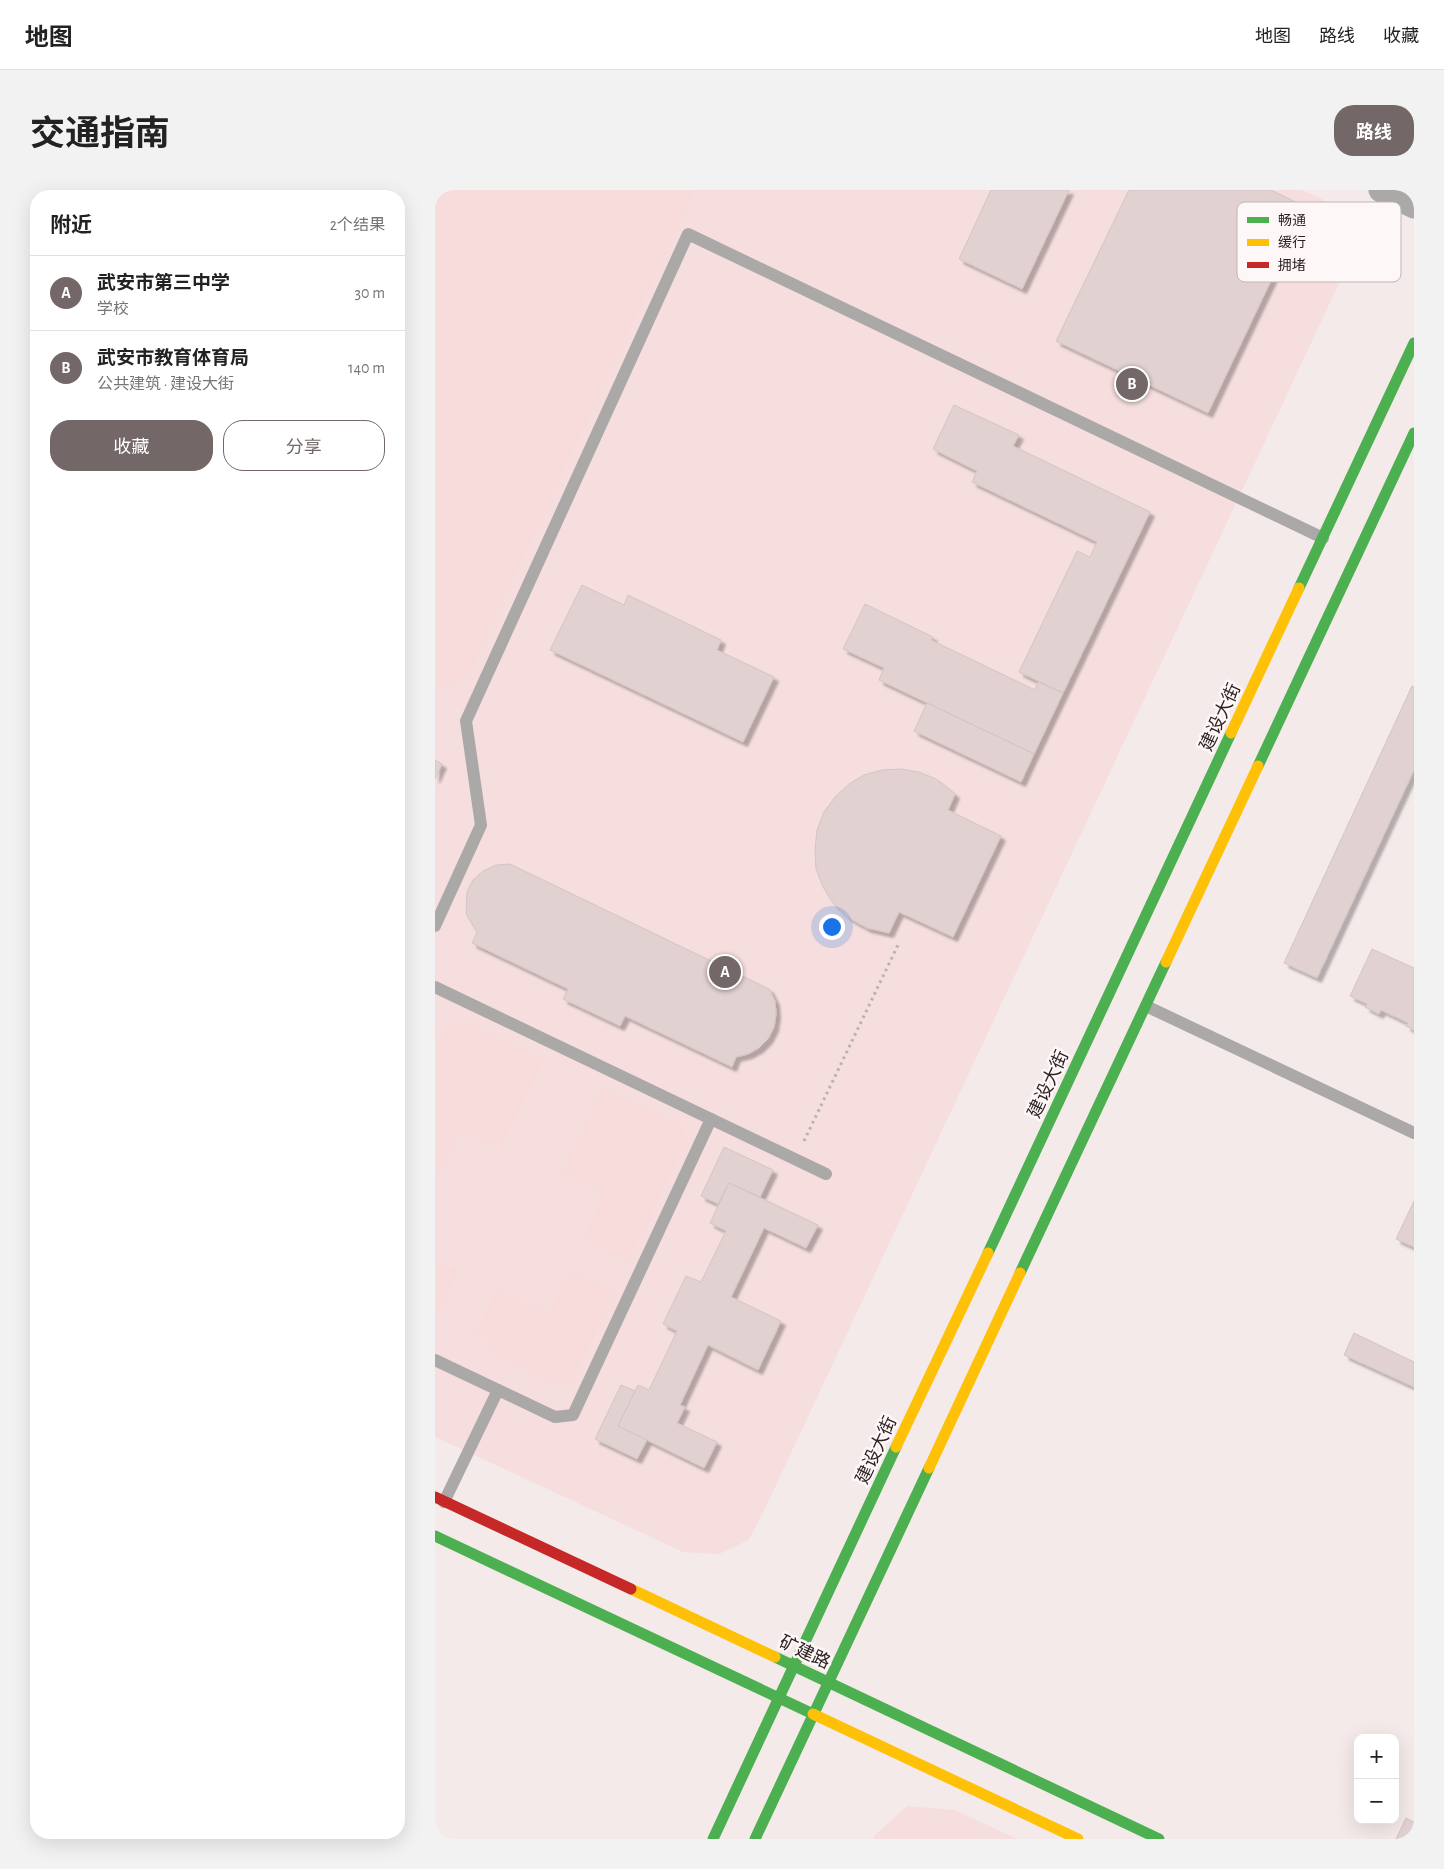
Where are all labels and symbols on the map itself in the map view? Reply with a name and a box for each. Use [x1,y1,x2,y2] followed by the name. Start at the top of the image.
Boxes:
[1237,202,1401,282] legend
[1278,213,1306,228] text: 畅通
[1278,235,1306,250] text: 缓行
[1278,258,1306,273] text: 拥堵
[1116,365,1148,403] pin: B
[1196,680,1244,754] street label: 建设大街
[819,914,845,940] your location
[709,953,741,991] pin: A
[1024,1047,1072,1121] street label: 建设大街
[852,1413,900,1487] street label: 建设大街
[776,1632,834,1672] street label: 矿建路

